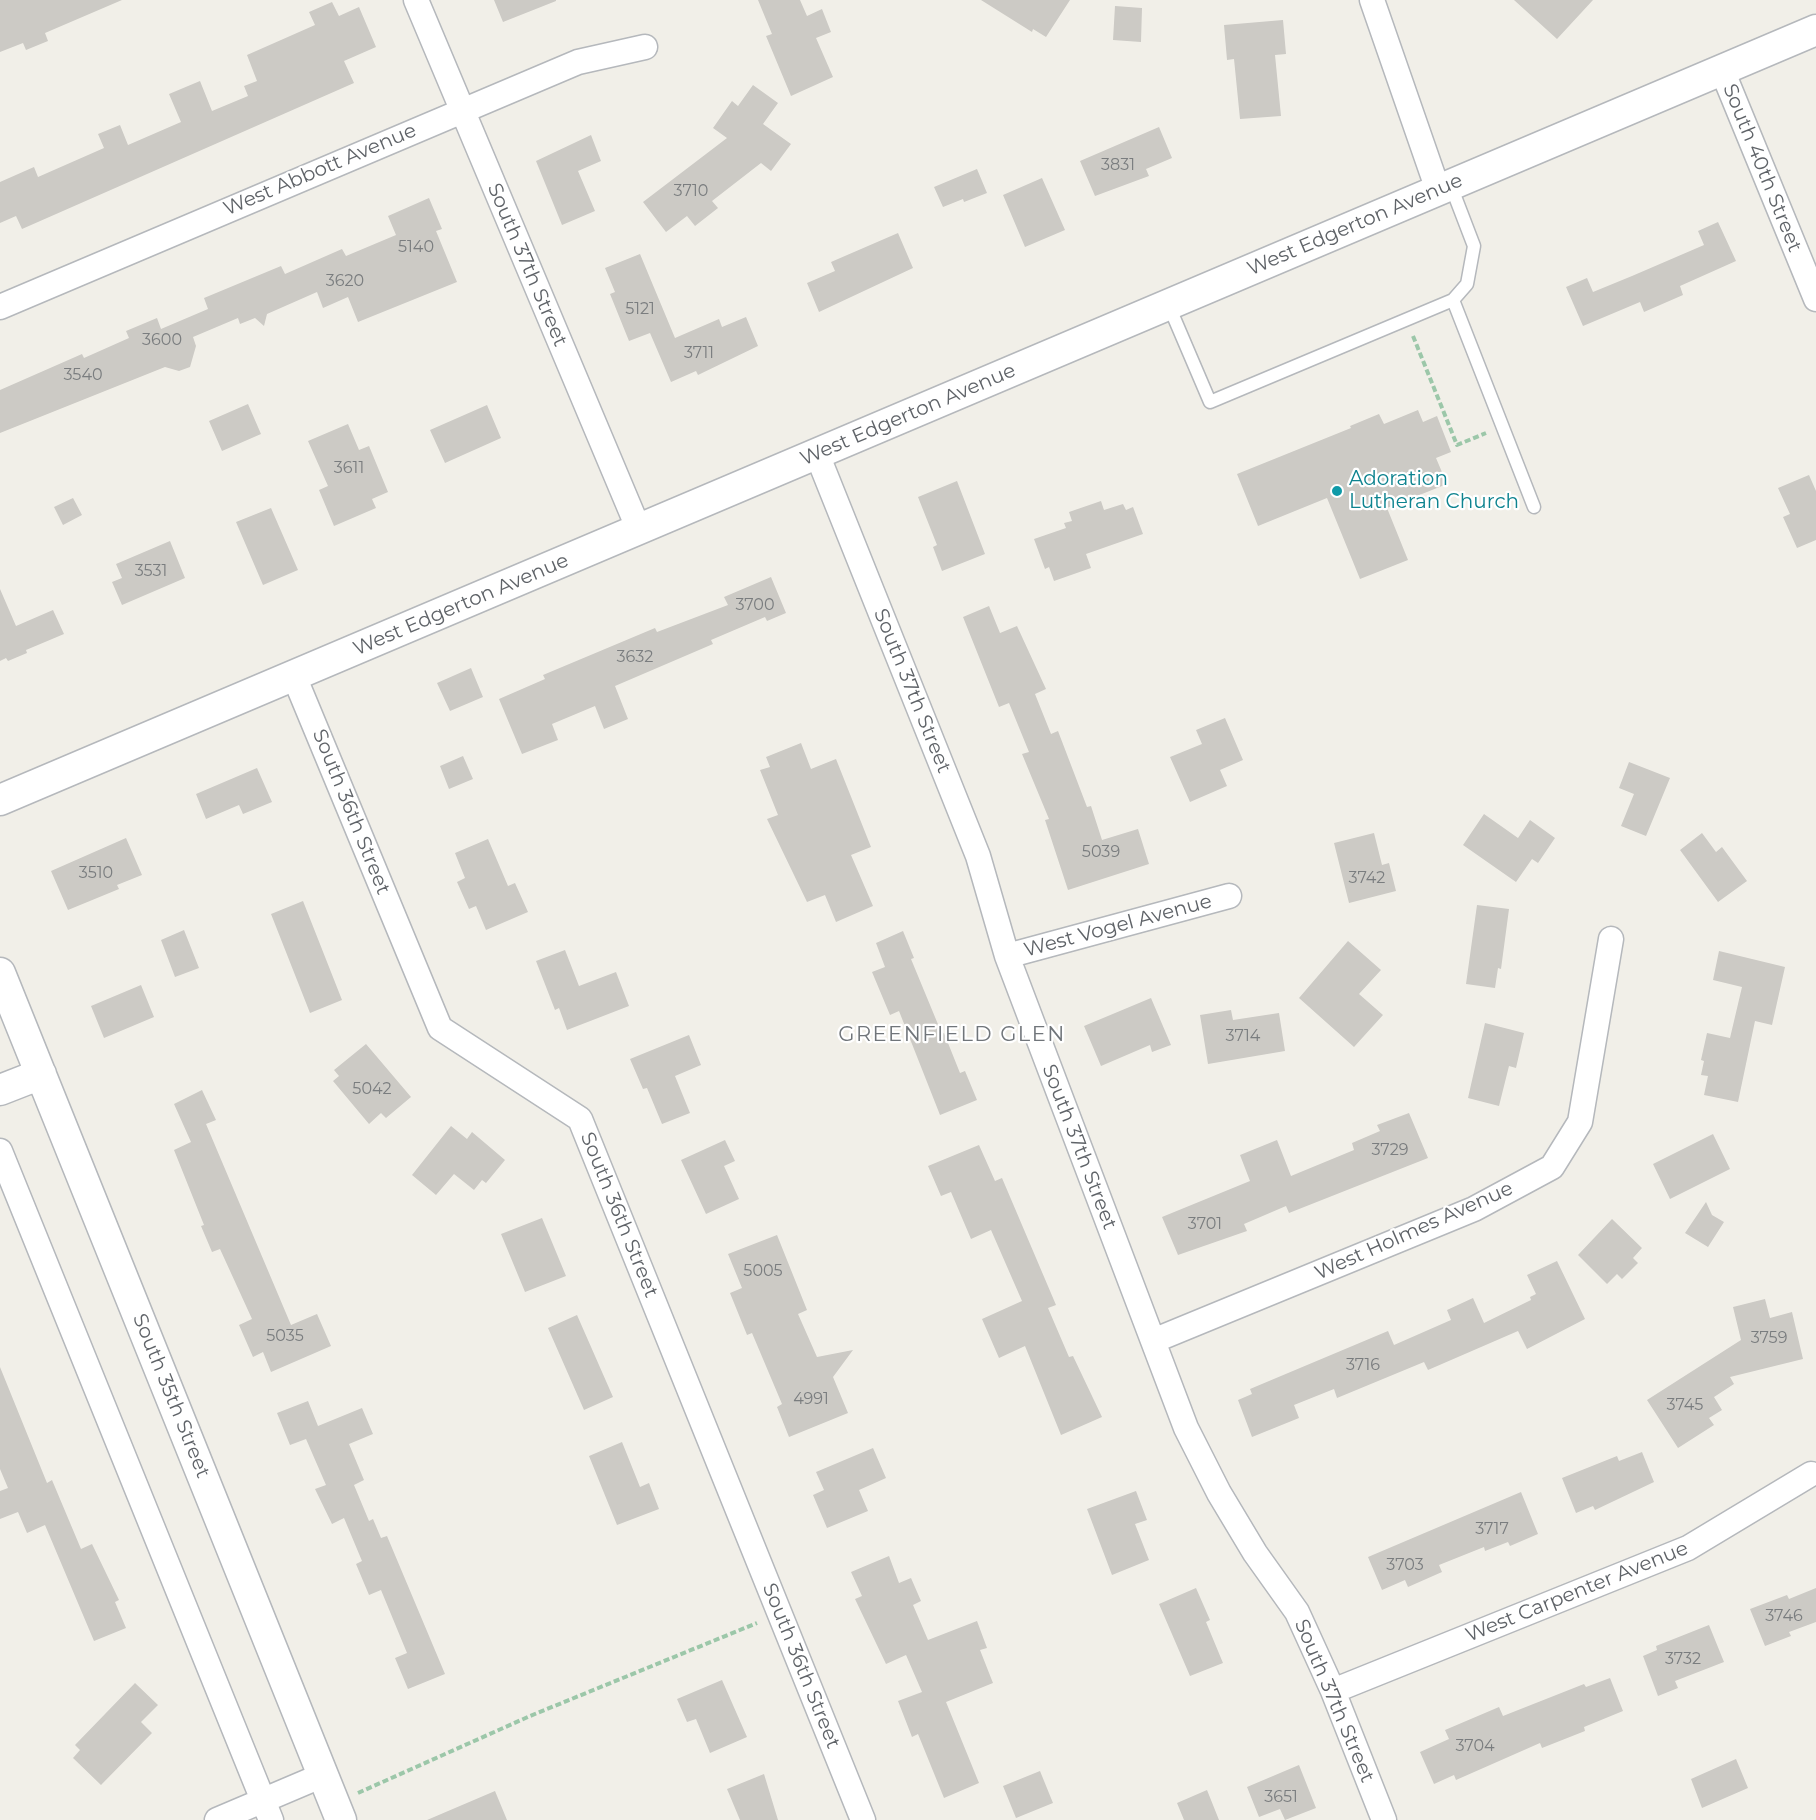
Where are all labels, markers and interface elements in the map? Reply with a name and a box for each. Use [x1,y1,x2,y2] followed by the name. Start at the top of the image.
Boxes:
[1717,80,1807,256] street label: South 40th Street
[220,119,420,221] street label: West Abbott Avenue
[1101,155,1135,175] house number: 3831
[1244,169,1466,281] street label: West Edgerton Avenue
[482,180,572,350] street label: South 37th Street
[674,181,708,201] house number: 3710
[398,237,434,257] house number: 5140
[326,271,364,291] house number: 3620
[625,299,655,319] house number: 5121
[142,330,182,350] house number: 3600
[684,343,714,363] house number: 3711
[797,359,1019,471] street label: West Edgerton Avenue
[63,365,103,385] house number: 3540
[334,458,364,478] house number: 3611
[1349,467,1519,514] place label: Adoration Lutheran Church
[1330,484,1344,498] marker: Adoration Lutheran Church
[350,549,572,661] street label: West Edgerton Avenue
[135,561,167,581] house number: 3531
[735,595,775,615] house number: 3700
[868,605,956,777] street label: South 37th Street
[617,647,653,667] house number: 3632
[307,726,395,898] street label: South 36th Street
[1082,842,1120,862] house number: 5039
[79,863,113,883] house number: 3510
[1349,868,1385,888] house number: 3742
[1021,889,1215,963] street label: West Vogel Avenue
[838,1022,1066,1048] district label: GREENFIELD GLEN
[1226,1026,1260,1046] house number: 3714
[1036,1061,1122,1233] street label: South 37th Street
[352,1079,392,1099] house number: 5042
[575,1129,663,1301] street label: South 36th Street
[1371,1140,1409,1160] house number: 3729
[1311,1176,1517,1286] street label: West Holmes Avenue
[1188,1214,1222,1234] house number: 3701
[743,1261,783,1281] house number: 5005
[127,1310,215,1482] street label: South 35th Street
[266,1326,304,1346] house number: 5035
[1751,1328,1787,1348] house number: 3759
[1346,1355,1380,1375] house number: 3716
[793,1389,829,1409] house number: 4991
[1667,1395,1703,1415] house number: 3745
[1475,1519,1509,1539] house number: 3717
[1462,1536,1692,1648] street label: West Carpenter Avenue
[1386,1555,1424,1575] house number: 3703
[757,1580,845,1752] street label: South 36th Street
[1765,1606,1803,1626] house number: 3746
[1289,1616,1379,1786] street label: South 37th Street
[1665,1649,1701,1669] house number: 3732
[1455,1736,1495,1756] house number: 3704
[1264,1787,1298,1807] house number: 3651

